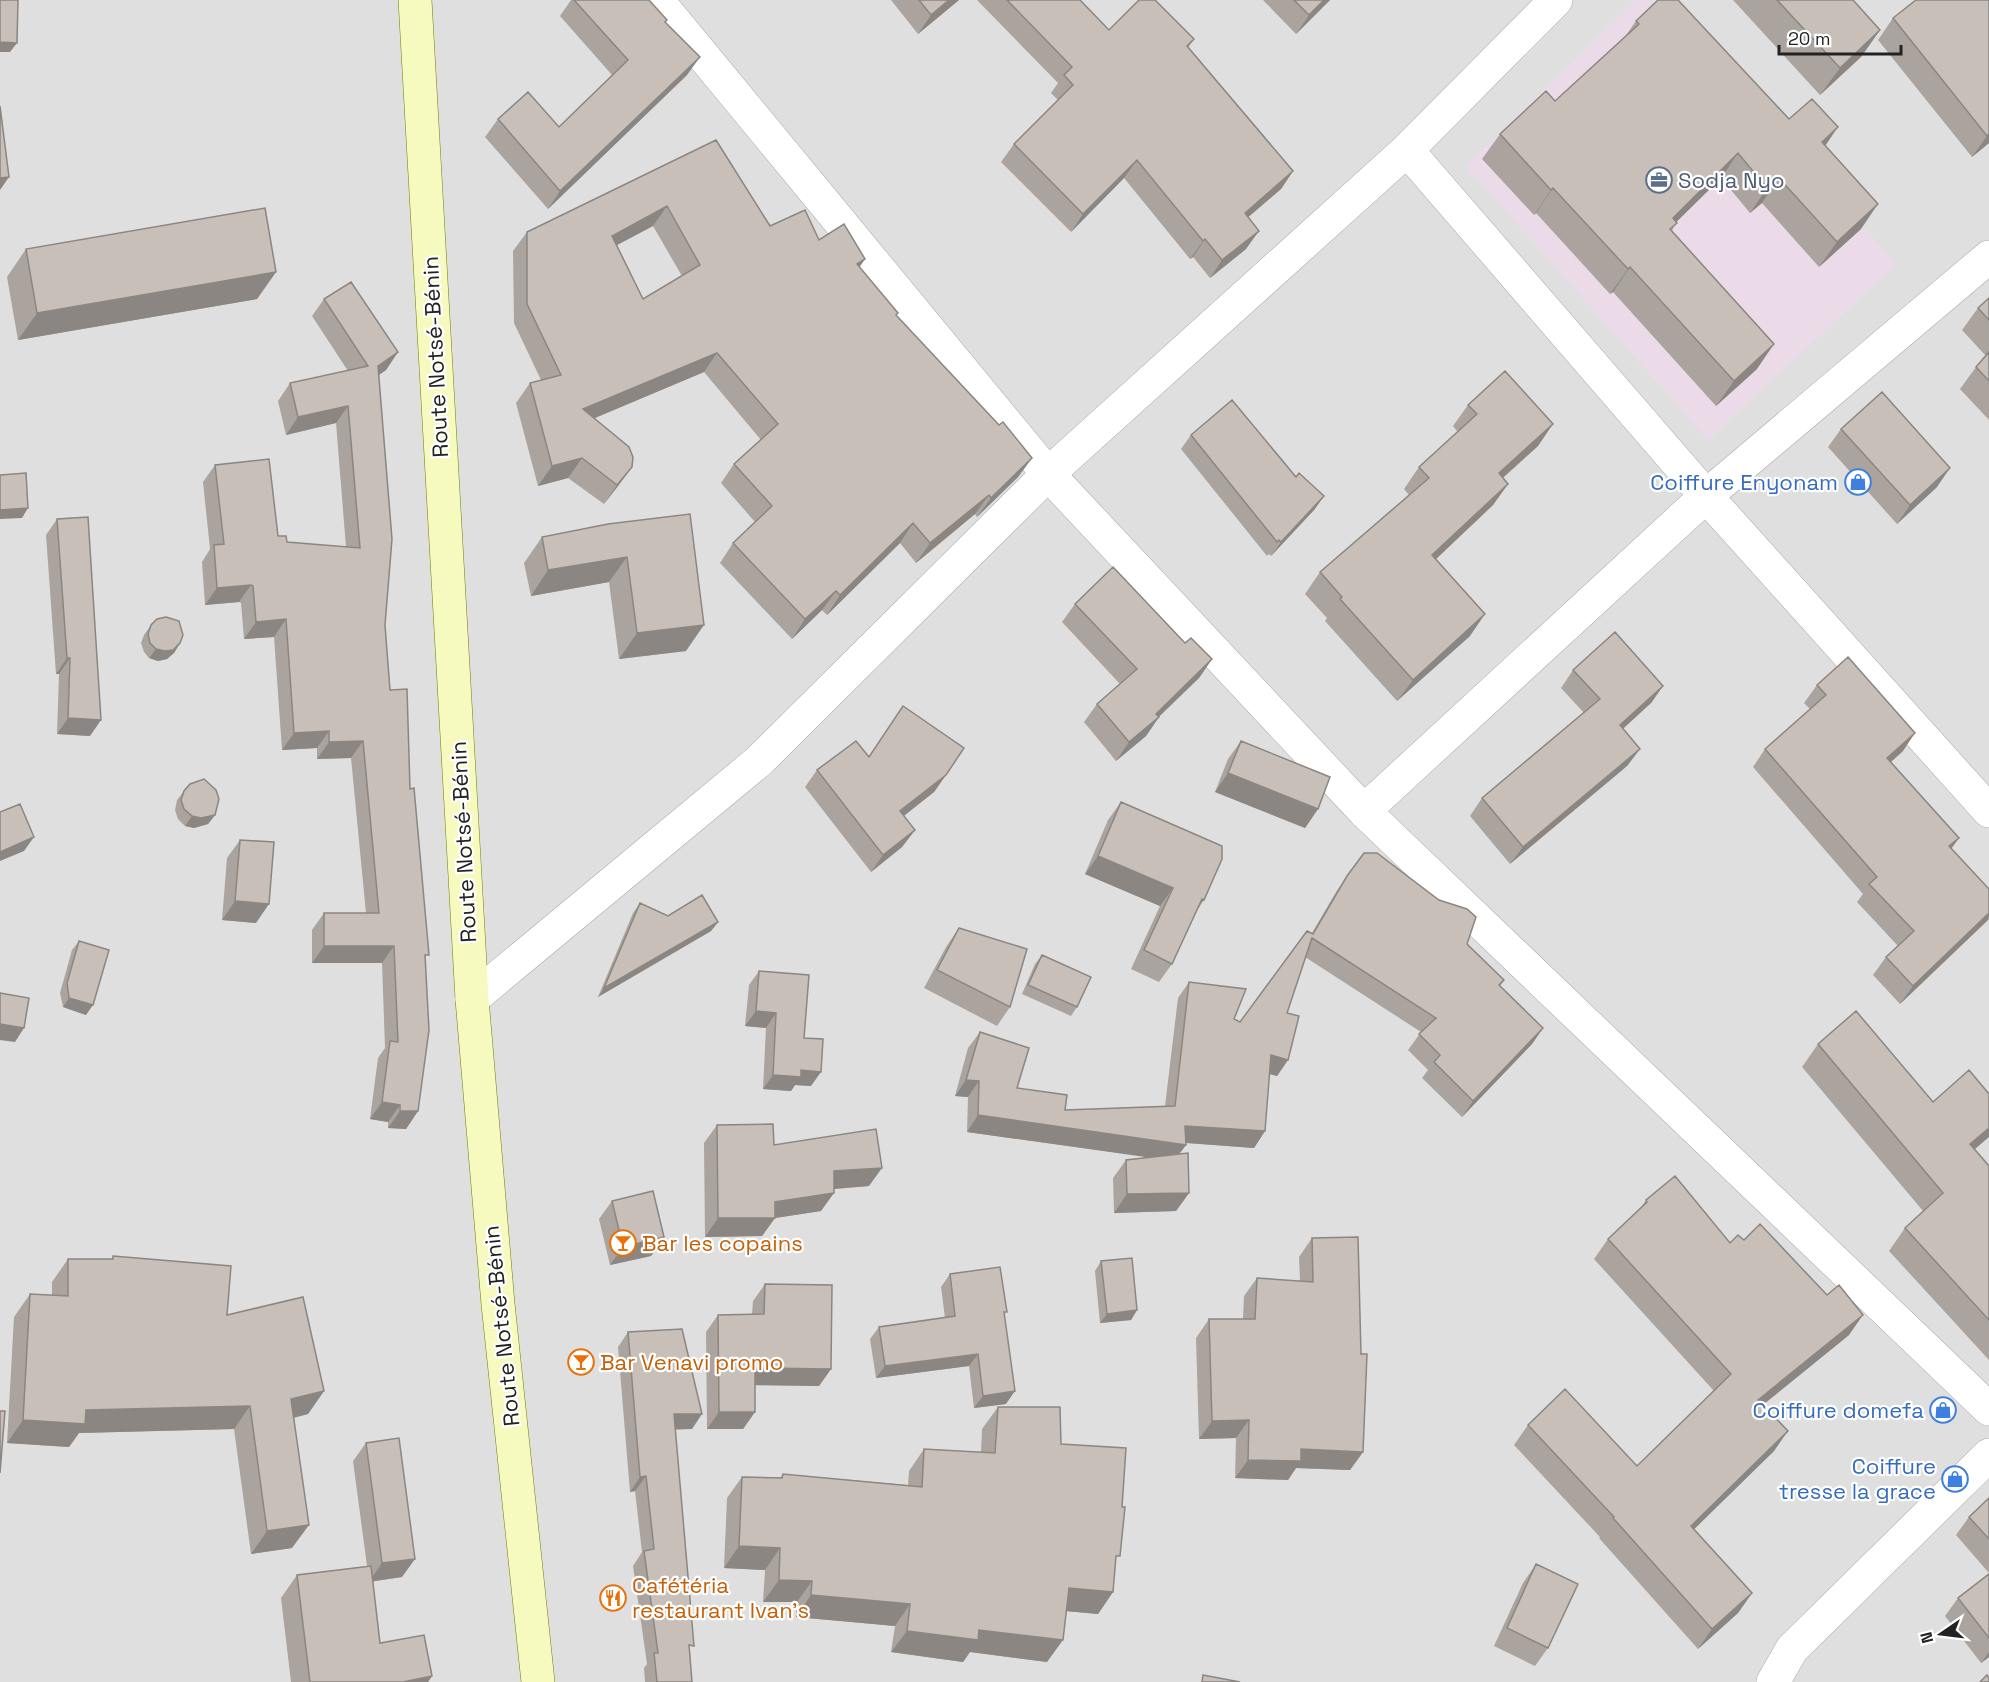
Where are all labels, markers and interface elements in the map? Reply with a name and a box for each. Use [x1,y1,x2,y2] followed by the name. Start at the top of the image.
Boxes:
[1779,18,1900,56] scale bar
[1788,27,1831,50] text: 20 m
[1644,165,1674,195] office icon: Sodja Nyo
[1678,166,1785,194] place label: Sodja Nyo
[416,256,454,458] street label: Route Notsé-Bénin
[1843,467,1873,497] shop icon: Coiffure Enyonam
[1650,468,1838,496] place label: Coiffure Enyonam
[444,741,482,943] street label: Route Notsé-Bénin
[477,1224,525,1428] street label: Route Notsé-Bénin
[608,1228,638,1258] bar icon: Bar les copains
[642,1229,803,1257] place label: Bar les copains
[566,1347,596,1377] bar icon: Bar Venavi promo
[600,1348,783,1376] place label: Bar Venavi promo
[1928,1395,1958,1425] shop icon: Coiffure domefa
[1753,1396,1924,1424] place label: Coiffure domefa
[1779,1452,1936,1505] place label: Coiffure tresse la grace
[1940,1464,1970,1494] shop icon: Coiffure tresse la grace
[632,1571,809,1624] place label: Cafétéria restaurant Ivan's
[598,1583,628,1613] restaurant icon: Cafétéria restaurant Ivan's
[1911,1604,1971,1664] north arrow
[1915,1630,1938,1645] text: N

